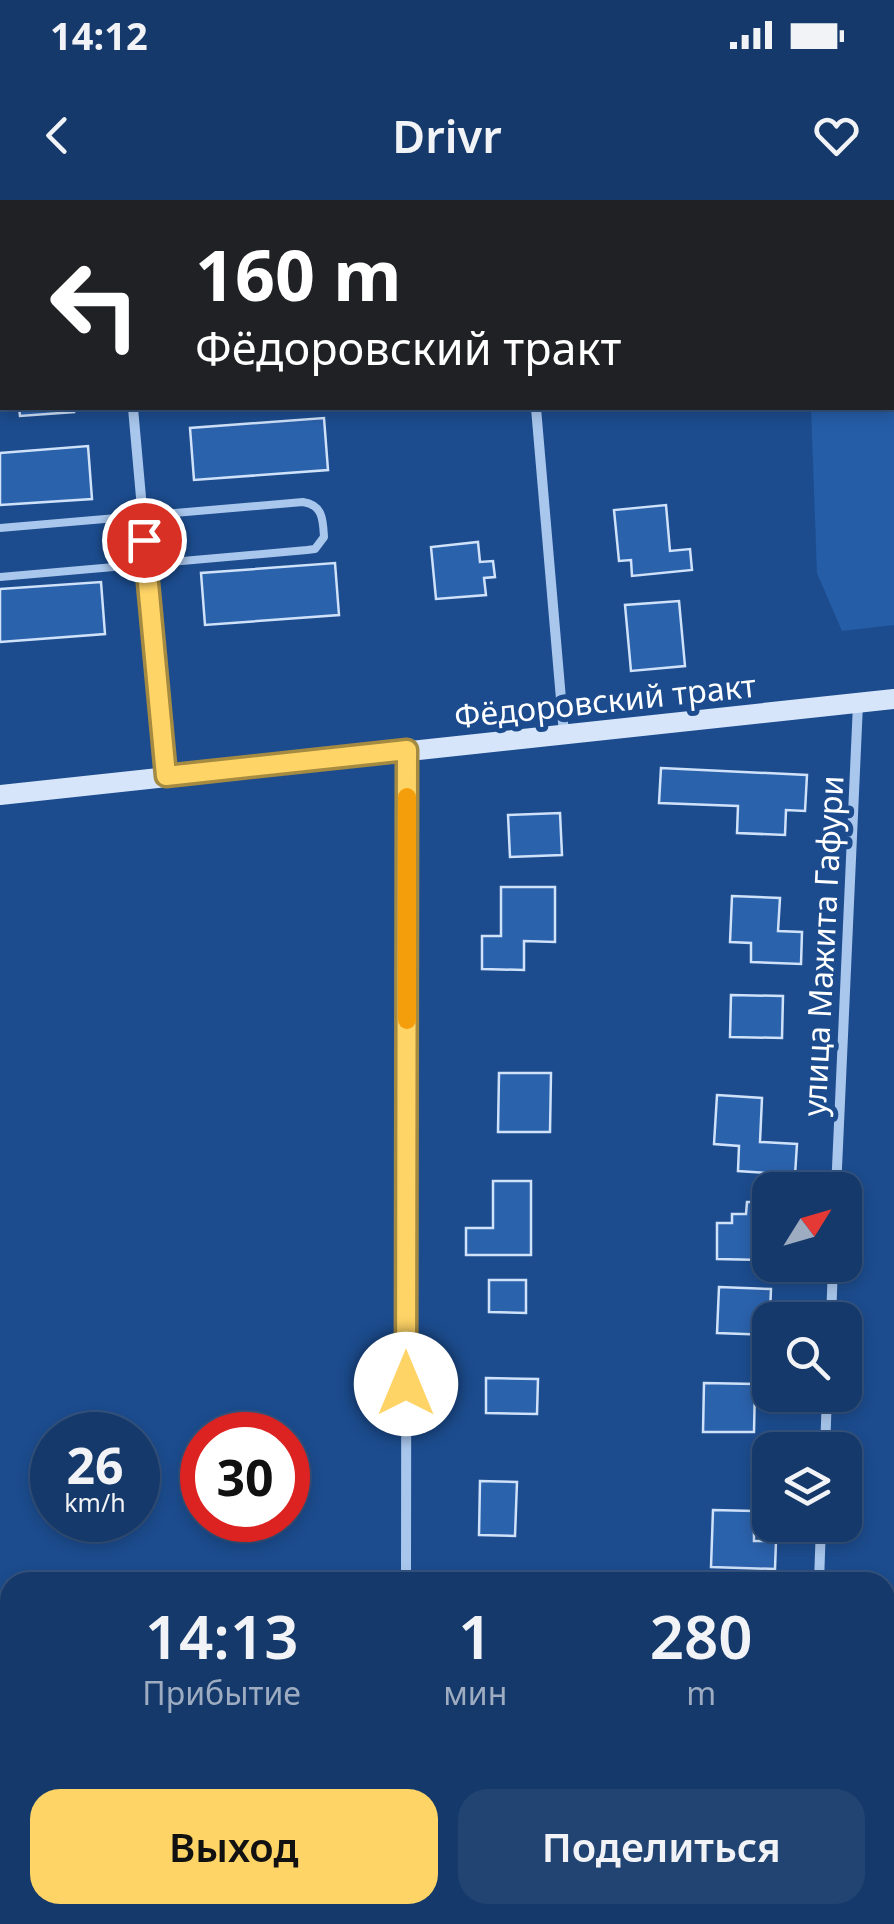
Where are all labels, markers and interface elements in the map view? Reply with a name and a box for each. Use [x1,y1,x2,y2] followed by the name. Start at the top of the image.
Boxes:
[50,9,148,61] text: 14:12
[392,105,502,166] text: Drivr
[30,108,85,163] icon: back
[809,108,864,163] icon: heart
[195,226,402,322] text: 160 m
[30,240,160,370] icon: left
[195,317,621,378] text: Фёдоровский тракт
[102,498,187,583] pin
[117,513,172,568] icon: arrive
[452,663,758,737] street label: Фёдоровский тракт
[792,774,852,1118] street label: улица Мажита Гафури
[752,1172,862,1282] north arrow
[752,1172,862,1542] map controls
[752,1302,862,1412] button: search
[354,1332,458,1436] position arrow
[180,1412,310,1542] speed limit sign: 30
[66,1431,124,1499] text: 26
[752,1432,862,1542] button: layers
[64,1485,126,1519] text: km/h
[145,1595,299,1677] text: 14:13
[458,1595,492,1677] text: 1
[650,1595,753,1677] text: 280
[142,1671,301,1714] text: Прибытие
[443,1671,507,1714] text: мин
[686,1671,716,1714] text: m
[30,1789,438,1904] button: Выход
[458,1789,865,1904] button: Поделиться

